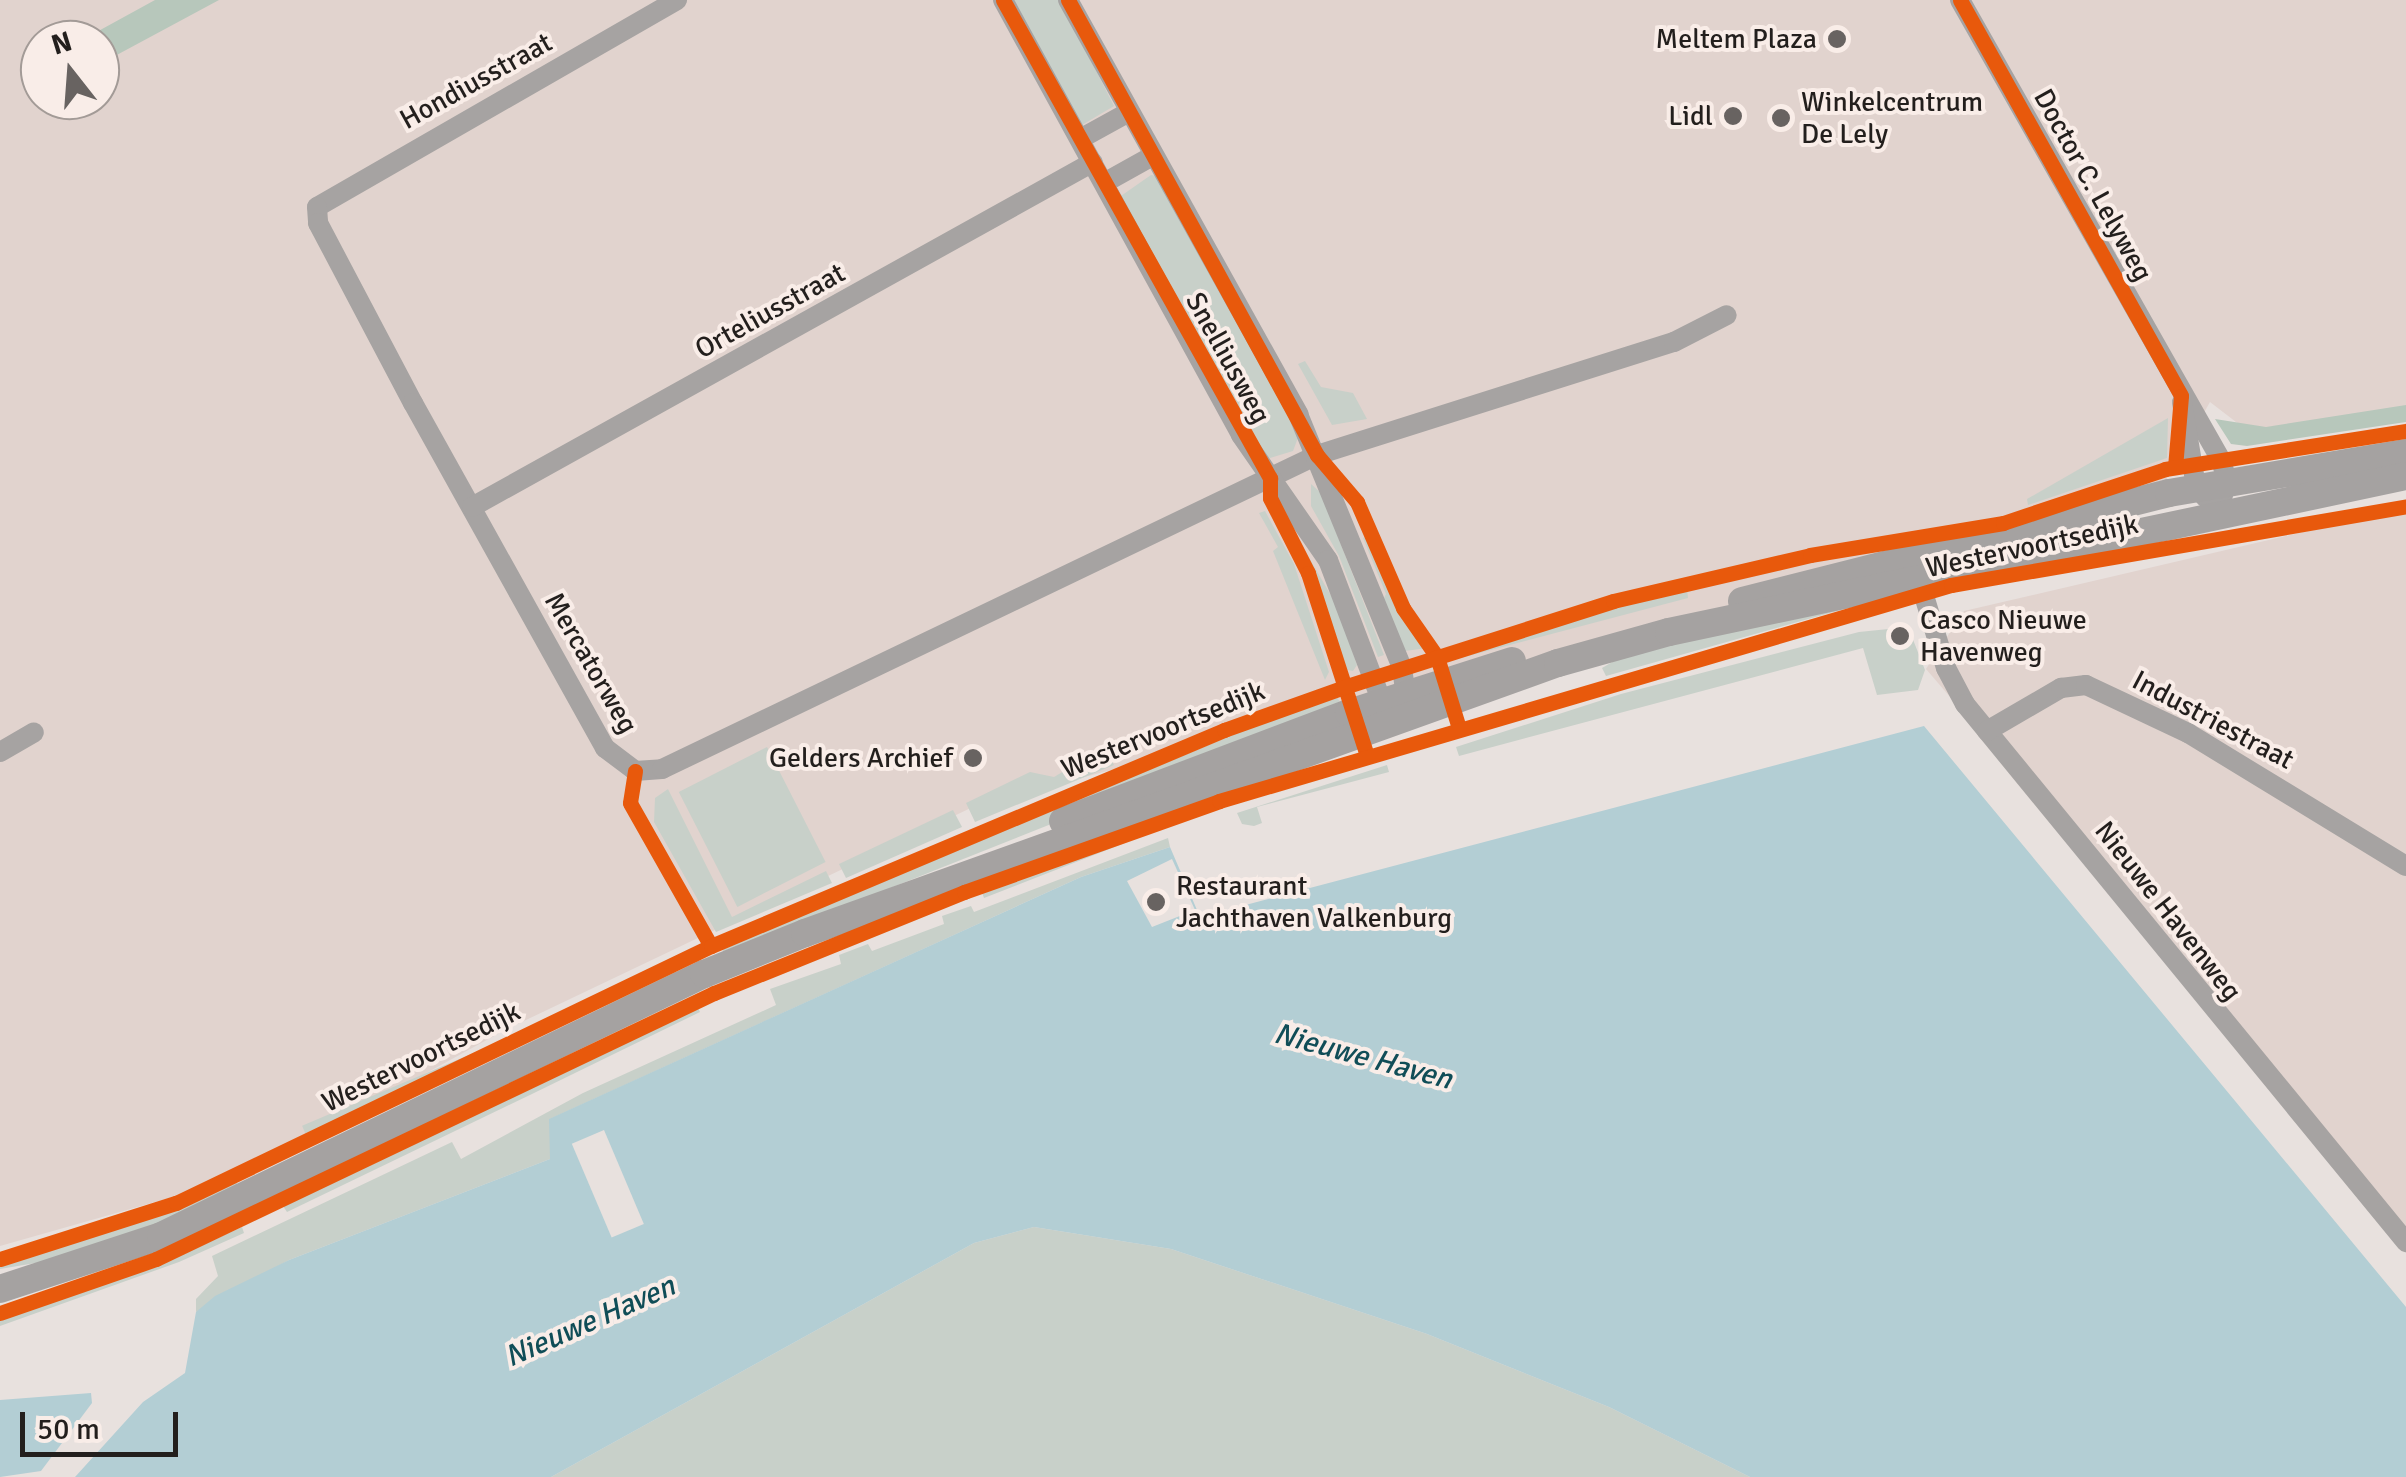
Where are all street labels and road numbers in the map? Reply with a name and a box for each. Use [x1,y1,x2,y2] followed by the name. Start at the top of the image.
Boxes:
[394,25,558,137] street label: Hondiusstraat
[2026,83,2160,287] street label: Doctor C. Lelyweg
[689,256,851,366] street label: Orteliusstraat
[1178,287,1278,429] street label: Snelliusweg
[1923,507,2141,585] street label: Westervoortsedijk
[537,587,645,739] street label: Mercatorweg
[2126,663,2300,777] street label: Industriestraat
[1056,674,1270,786] street label: Westervoortsedijk
[2088,815,2248,1007] street label: Nieuwe Havenweg
[316,995,526,1119] street label: Westervoortsedijk

